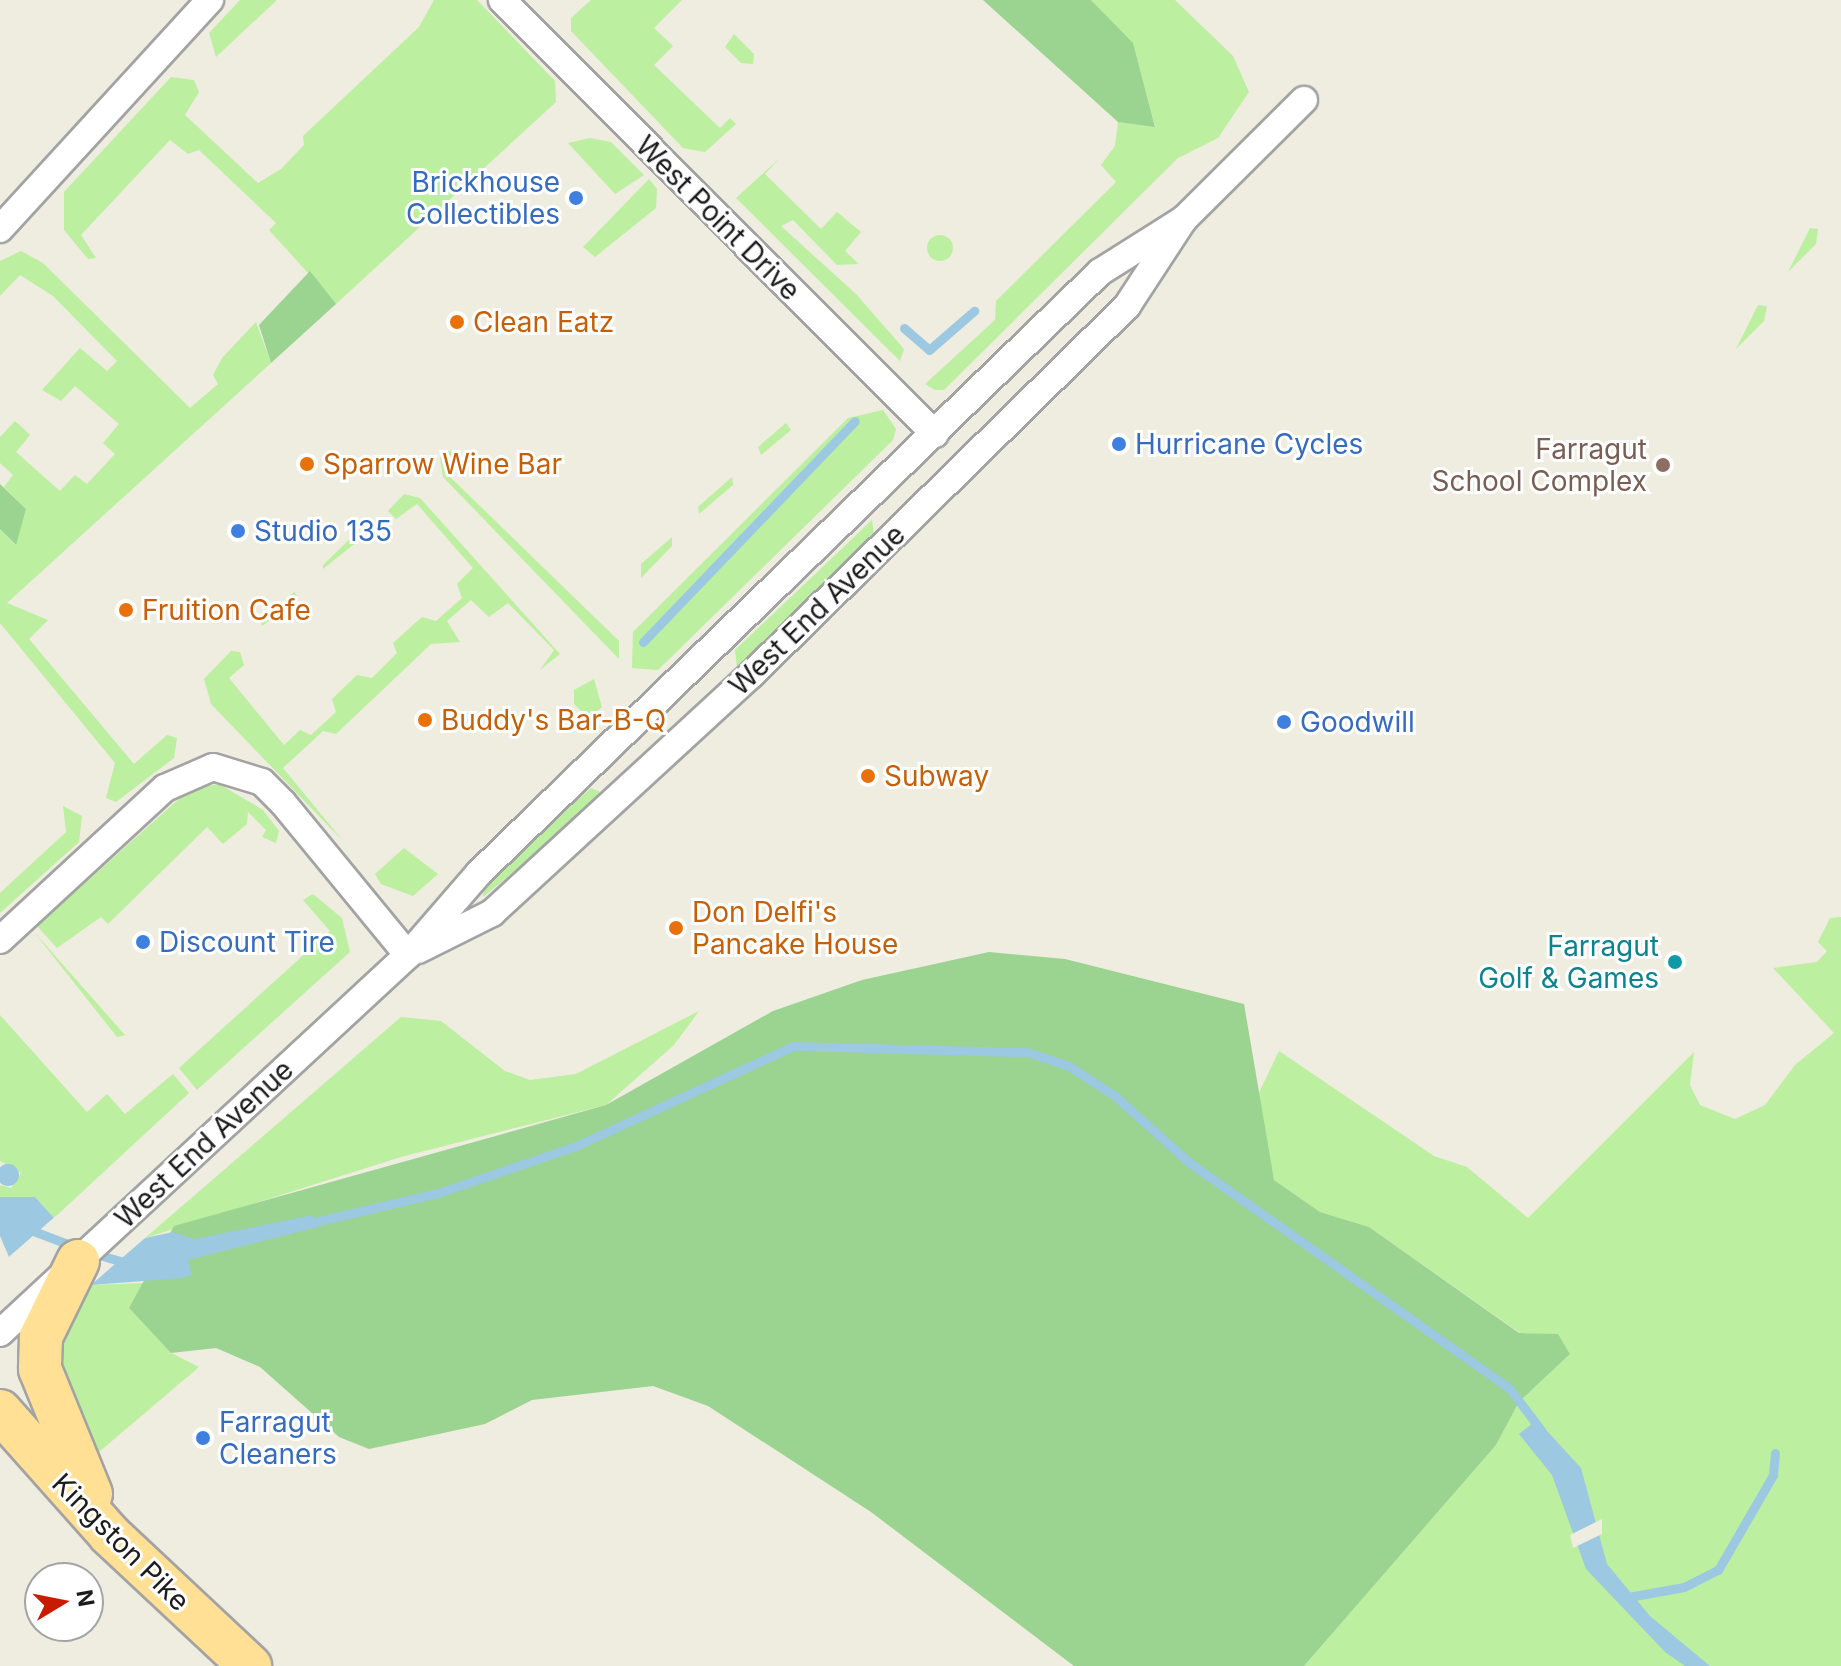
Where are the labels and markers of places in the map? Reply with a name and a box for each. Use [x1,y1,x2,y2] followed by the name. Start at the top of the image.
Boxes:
[406,165,560,231] place label: Brickhouse Collectibles
[567,189,585,207] marker: Brickhouse Collectibles
[473,305,614,339] place label: Clean Eatz
[448,313,466,331] marker: Clean Eatz
[1135,427,1363,461] place label: Hurricane Cycles
[1432,432,1647,498] place label: Farragut School Complex
[1110,435,1128,453] marker: Hurricane Cycles
[323,447,562,481] place label: Sparrow Wine Bar
[298,455,316,473] marker: Sparrow Wine Bar
[1654,456,1672,474] marker: Farragut School Complex
[254,514,392,548] place label: Studio 135
[229,522,247,540] marker: Studio 135
[142,593,311,627] place label: Fruition Cafe
[117,601,135,619] marker: Fruition Cafe
[441,703,666,737] place label: Buddy's Bar-B-Q
[1300,705,1415,739] place label: Goodwill
[416,711,434,729] marker: Buddy's Bar-B-Q
[1275,713,1293,731] marker: Goodwill
[884,759,989,793] place label: Subway
[859,767,877,785] marker: Subway
[692,895,898,961] place label: Don Delfi's Pancake House
[667,919,685,937] marker: Don Delfi's Pancake House
[159,925,335,959] place label: Discount Tire
[1478,929,1659,995] place label: Farragut Golf & Games
[134,933,152,951] marker: Discount Tire
[1666,953,1684,971] marker: Farragut Golf & Games
[219,1405,337,1471] place label: Farragut Cleaners
[194,1429,212,1447] marker: Farragut Cleaners

